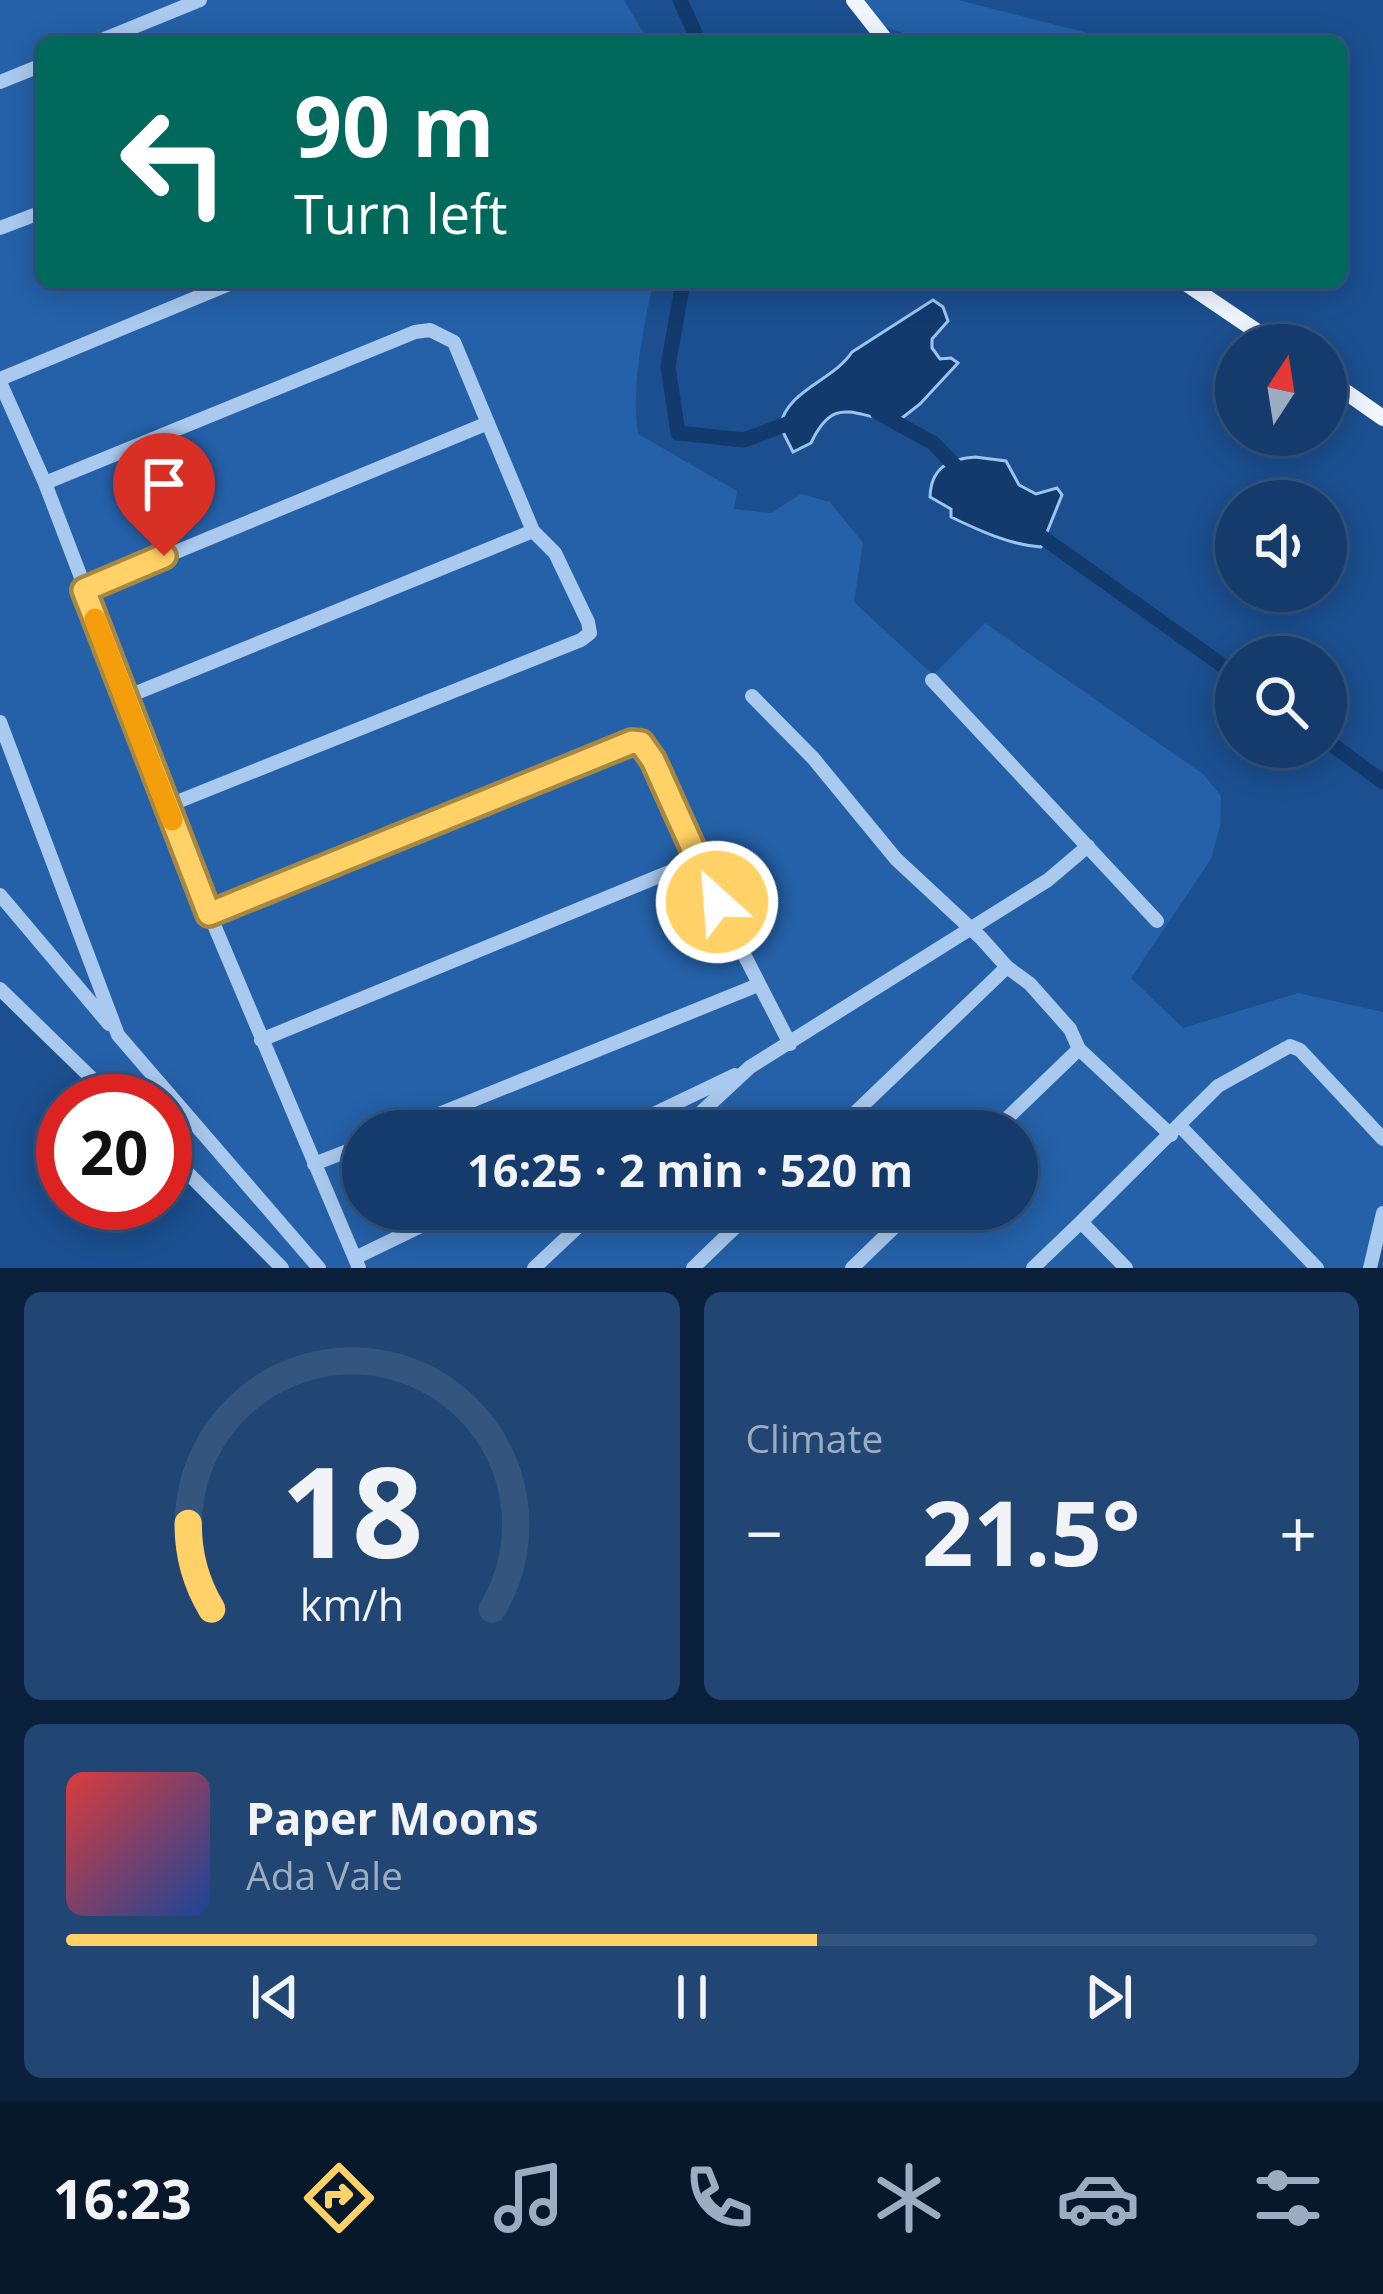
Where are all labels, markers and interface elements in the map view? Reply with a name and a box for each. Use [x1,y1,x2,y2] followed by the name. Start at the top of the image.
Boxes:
[294,67,494,182] text: 90 m
[96,84,252,240] icon: left
[294,176,507,250] text: Turn left
[1215,324,1347,456] north arrow
[1215,324,1347,768] map controls
[113,433,215,556] pin
[131,451,197,517] icon: arrive
[1215,480,1347,612] button: sound
[1215,636,1347,768] button: search
[654,839,780,965] position arrow
[36,1074,192,1230] speed limit sign: 20
[467,1139,913,1200] text: 16:25 · 2 min · 520 m
[746,1411,883,1464] text: Climate
[280,1425,423,1595] text: 18
[922,1470,1141,1592] text: 21.5°
[746,1487,783,1577] text: −
[1279,1487,1317,1577] text: +
[300,1575,404,1634] text: km/h
[246,1787,539,1848] text: Paper Moons
[246,1848,403,1901] text: Ada Vale
[242,1964,308,2030] icon: previous
[659,1964,725,2030] icon: pause
[1076,1964,1142,2030] icon: next
[297,2156,381,2240] icon: directions
[487,2156,571,2240] icon: music
[677,2156,761,2240] icon: phone
[867,2156,951,2240] icon: climate
[1056,2156,1140,2240] icon: car
[1246,2156,1330,2240] icon: filters
[53,2161,192,2235] text: 16:23

